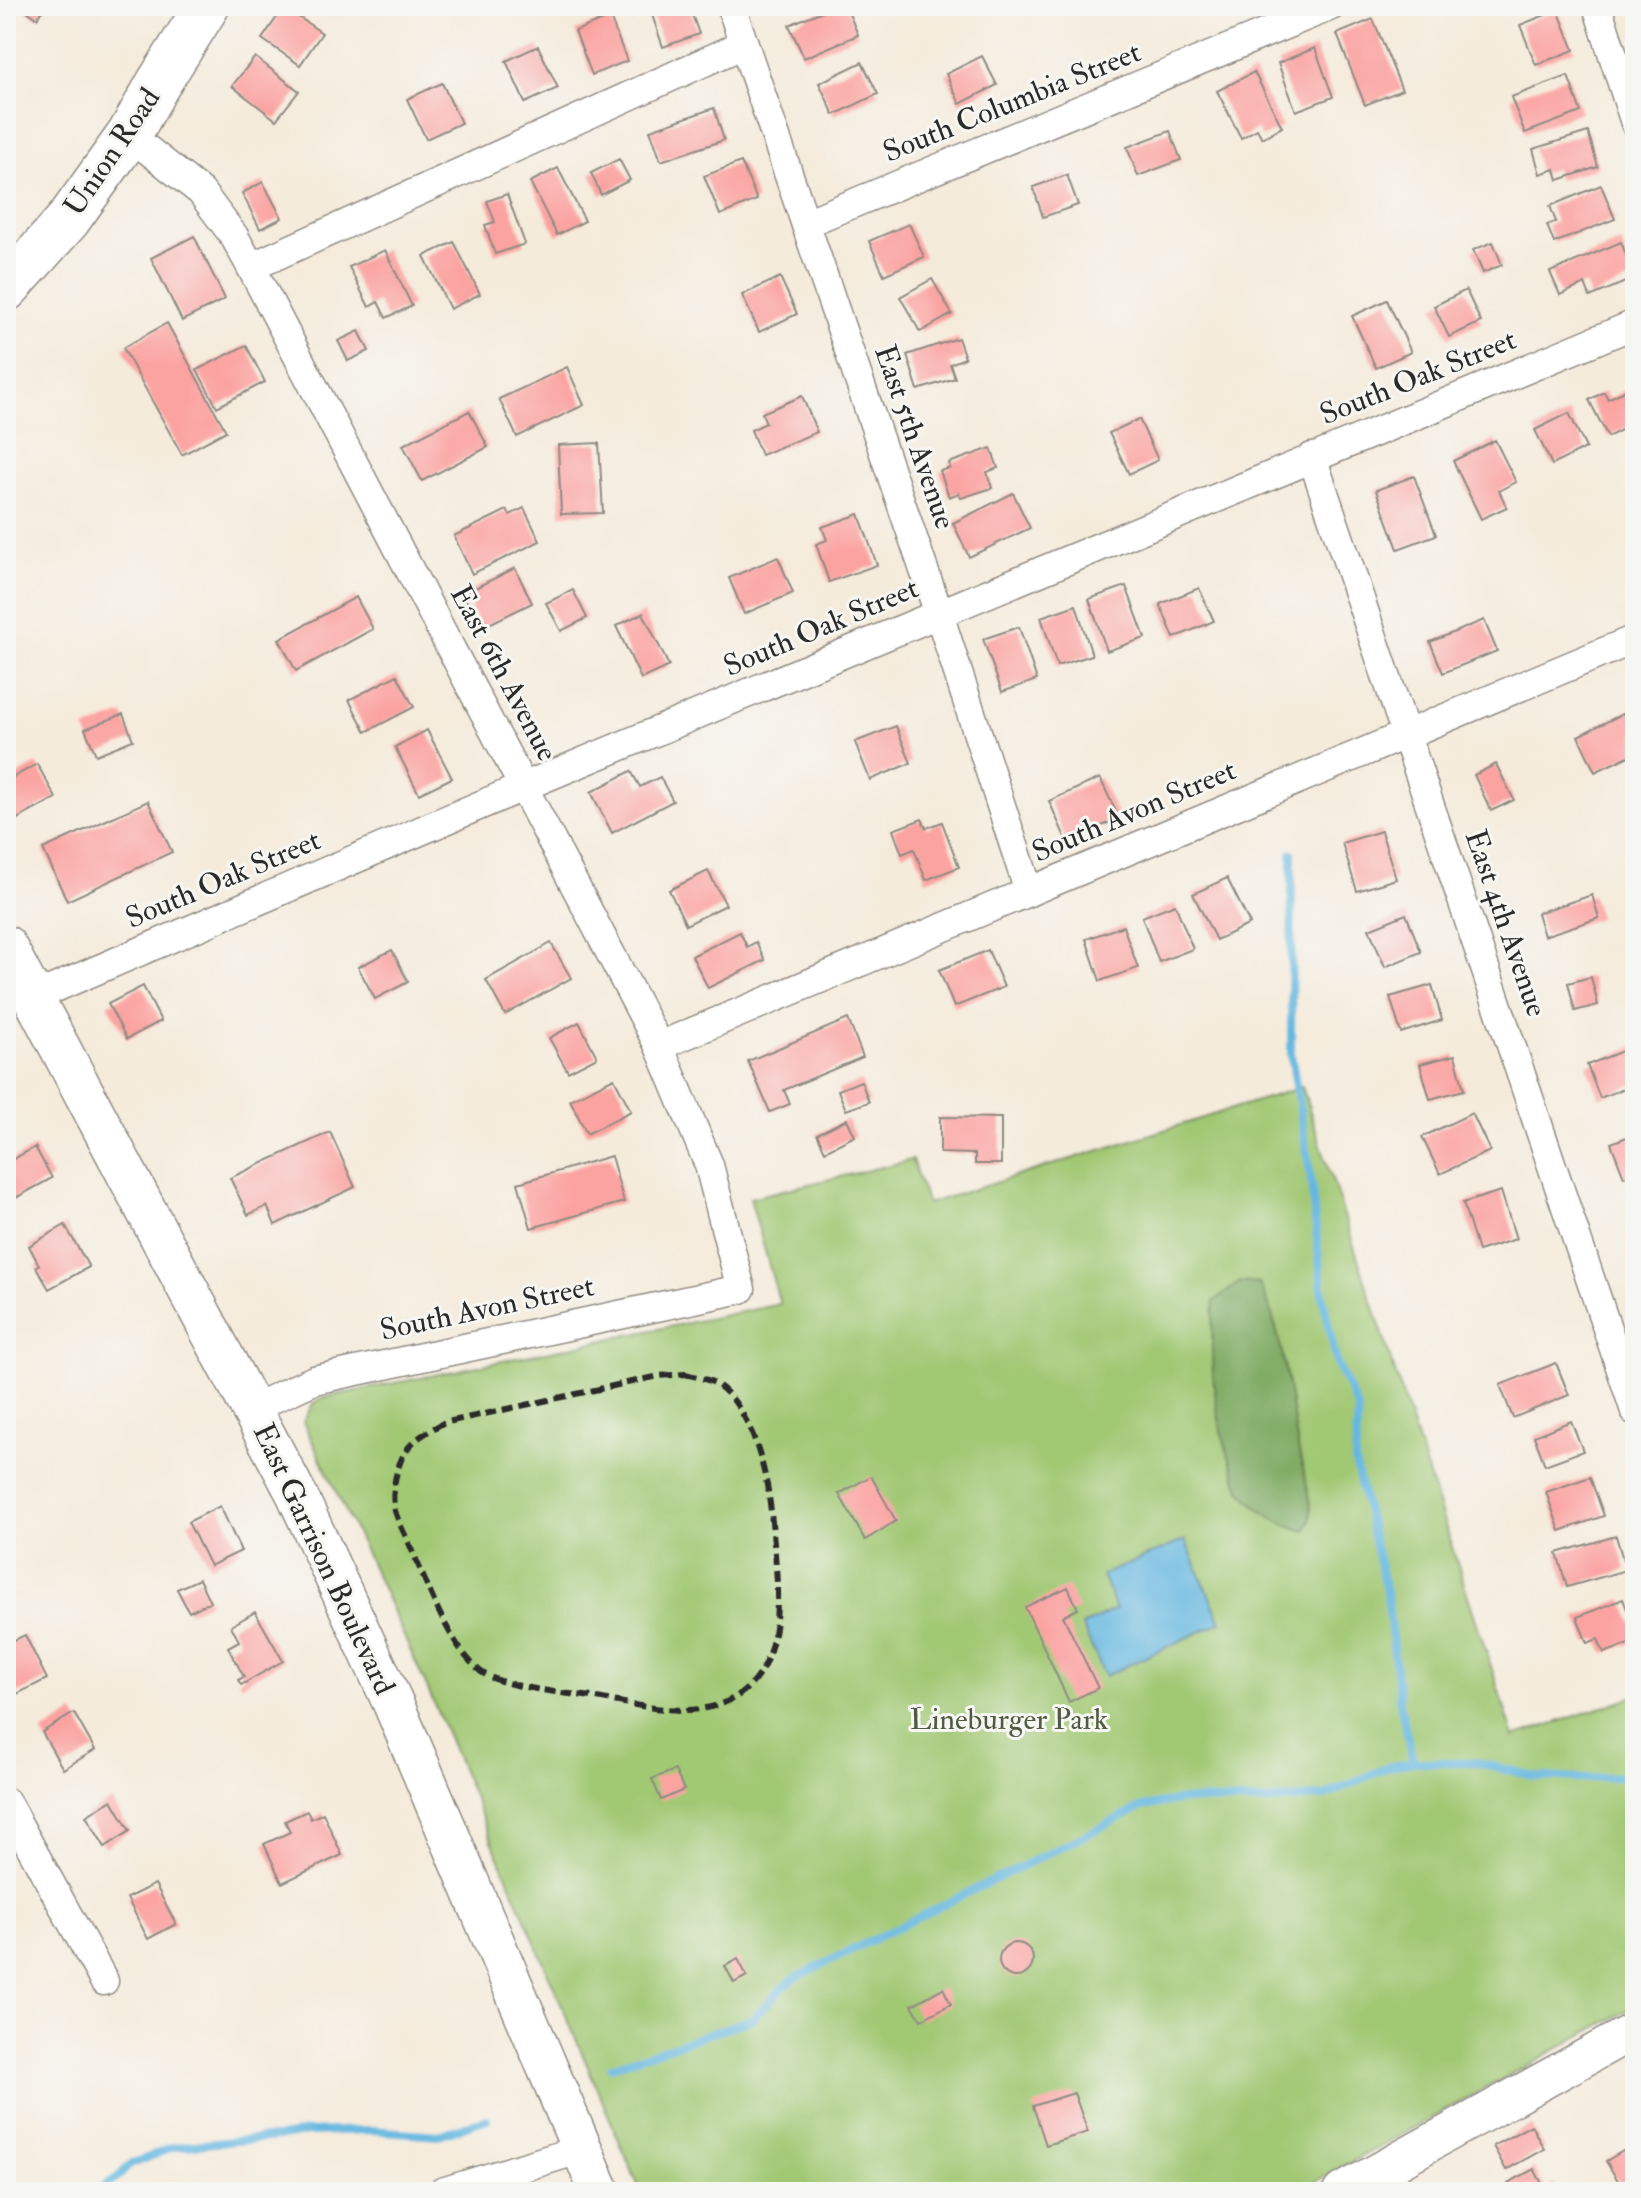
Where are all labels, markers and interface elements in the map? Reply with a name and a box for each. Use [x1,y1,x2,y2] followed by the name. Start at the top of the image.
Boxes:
[878,33,1146,171] street label: South Columbia Street
[56,81,168,223] street label: Union Road
[1315,321,1522,433] street label: South Oak Street
[866,340,964,534] street label: East 5th Avenue
[718,569,924,685] street label: South Oak Street
[442,579,566,767] street label: East 6th Avenue
[1026,751,1242,871] street label: South Avon Street
[120,821,326,937] street label: South Oak Street
[1457,825,1555,1021] street label: East 4th Avenue
[377,1267,598,1349] street label: South Avon Street
[245,1417,403,1701] street label: East Garrison Boulevard
[910,1701,1108,1738] park label: Lineburger Park

